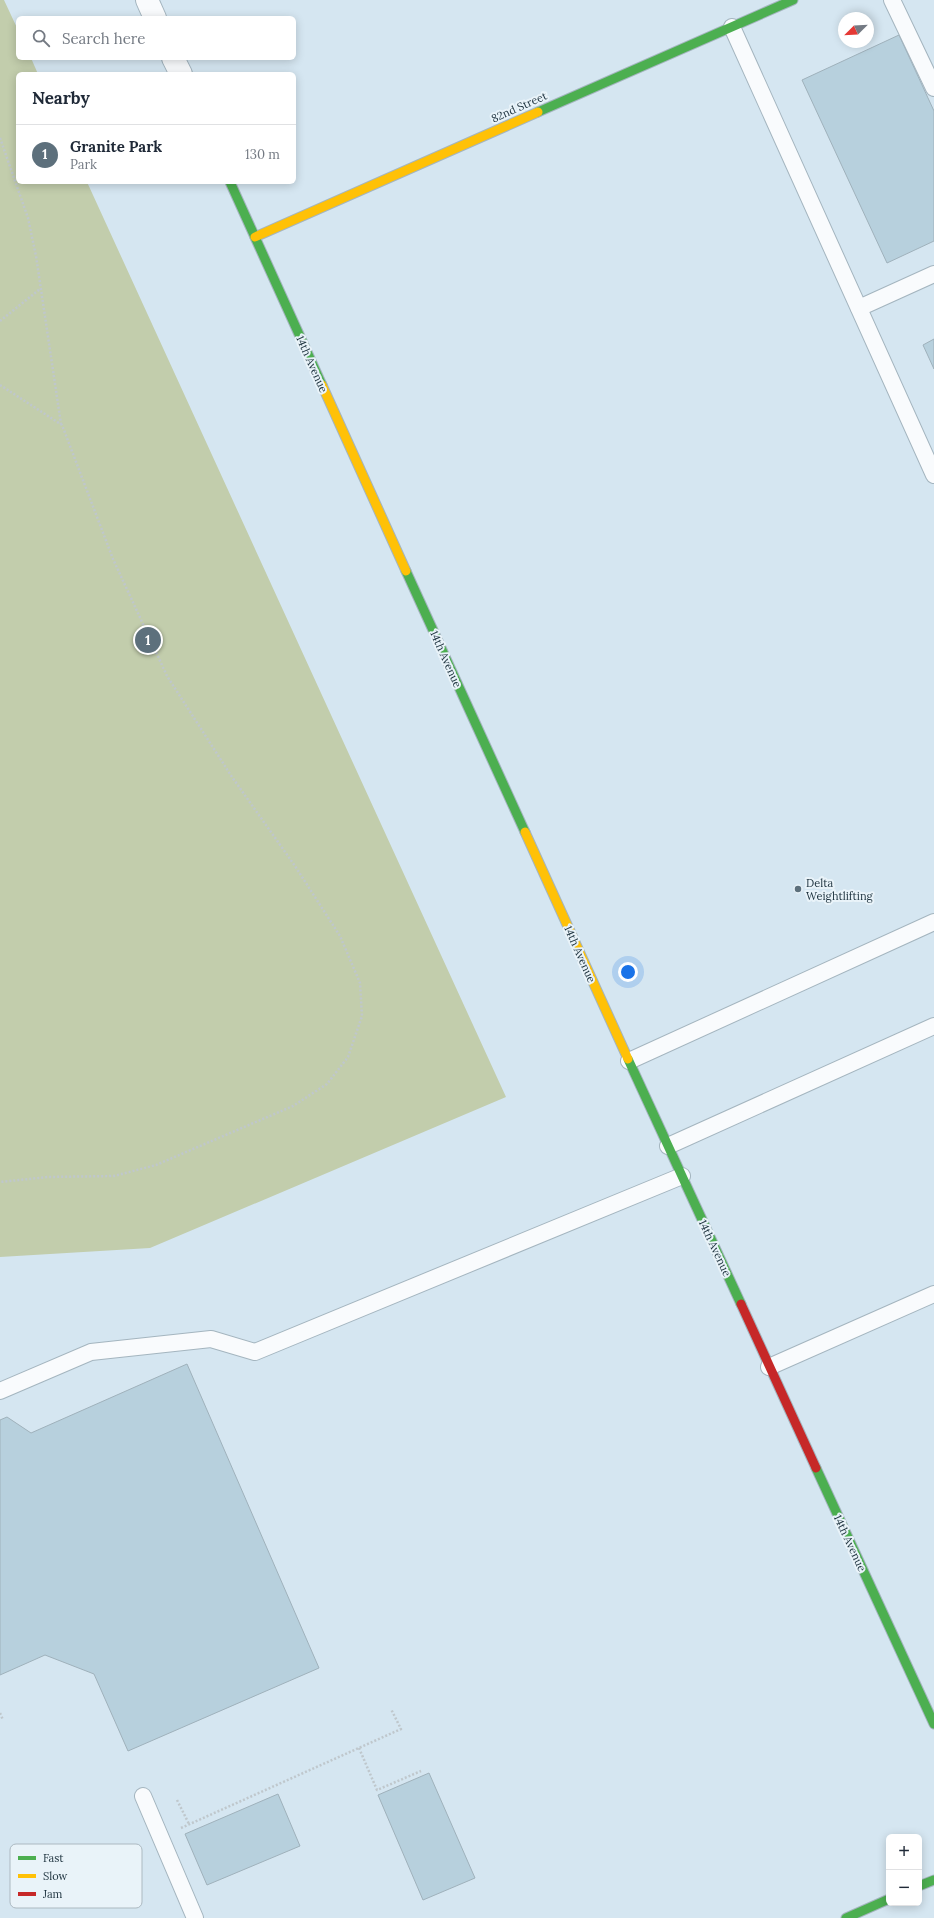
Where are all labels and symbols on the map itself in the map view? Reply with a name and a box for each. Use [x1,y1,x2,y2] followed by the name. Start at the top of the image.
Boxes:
[838,12,874,48] north arrow
[489,88,550,125] street label: 82nd Street
[293,333,331,395] street label: 14th Avenue
[135,625,161,655] pin: 1
[427,628,465,690] street label: 14th Avenue
[806,876,874,903] place label: Delta Weightlifting
[793,884,803,894] marker: Delta Weightlifting
[561,923,599,985] street label: 14th Avenue
[618,962,638,982] your location
[696,1217,734,1279] street label: 14th Avenue
[831,1512,869,1574] street label: 14th Avenue
[10,1844,142,1908] legend
[43,1851,64,1865] text: Fast
[43,1869,68,1883] text: Slow
[42,1887,63,1901] text: Jam

